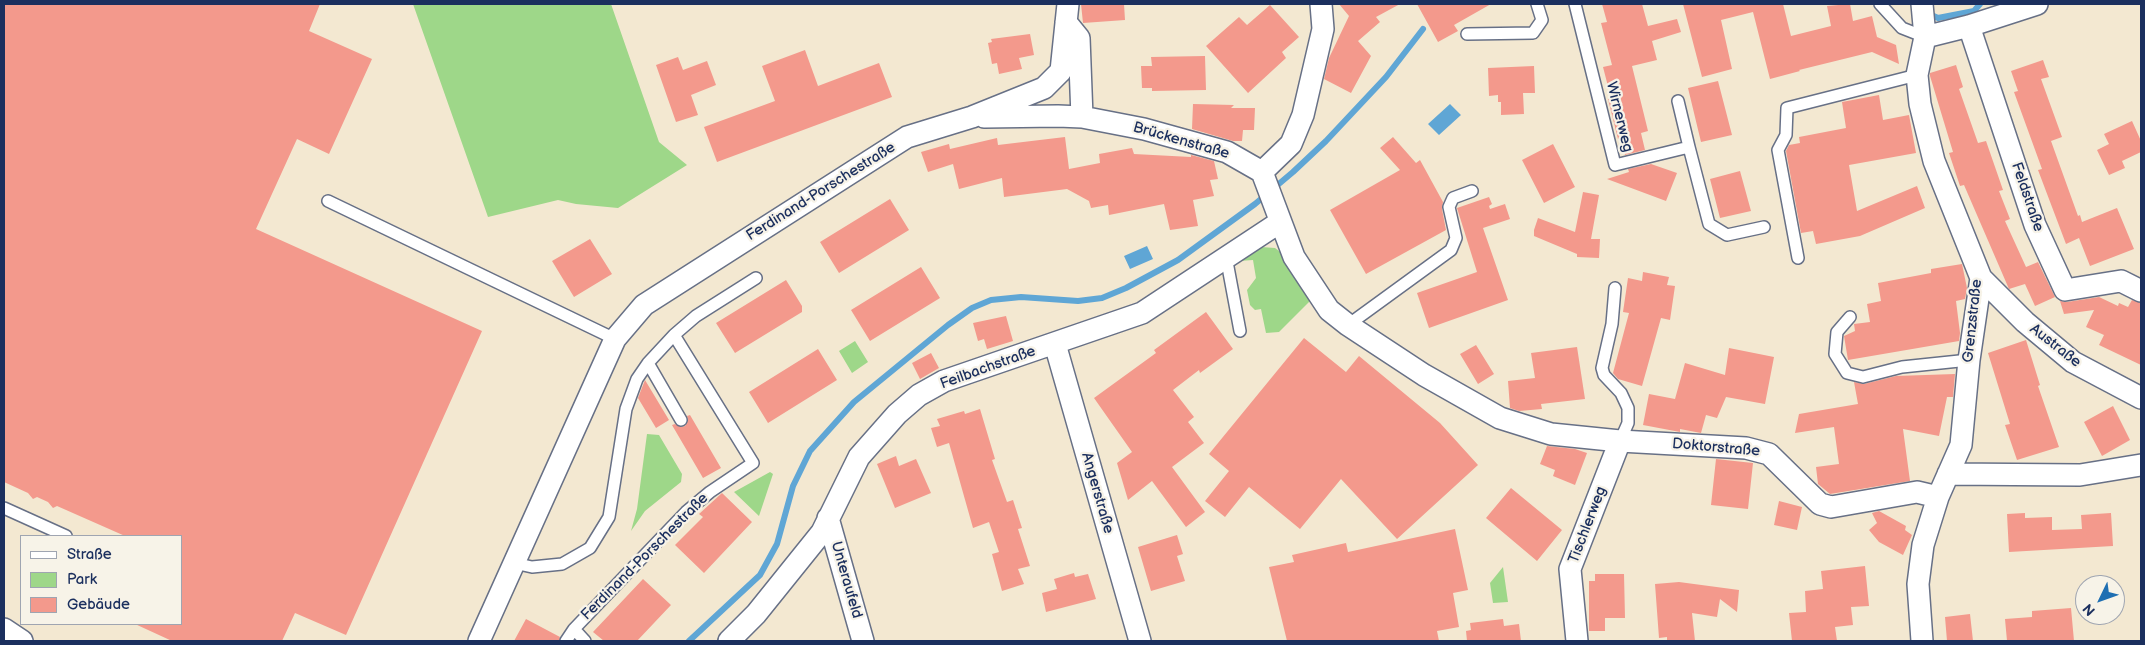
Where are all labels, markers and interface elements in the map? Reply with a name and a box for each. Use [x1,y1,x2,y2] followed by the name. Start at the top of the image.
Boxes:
[1602,80,1636,154] street label: Wirnerweg
[1131,119,1231,163] street label: Brückenstraße
[743,139,899,245] street label: Ferdinand-Porschestraße
[2007,160,2047,234] street label: Feldstraße
[1960,278,1986,364] street label: Grenzstraße
[2026,320,2084,372] street label: Austraße
[938,342,1038,394] street label: Feilbachstraße
[1671,435,1761,461] street label: Doktorstraße
[1077,450,1117,536] street label: Angerstraße
[1565,484,1611,566] street label: Tischlerweg
[578,490,712,624] street label: Ferdinand-Porschestraße
[20,535,182,625] legend
[826,539,866,621] street label: Unteraufeld
[67,545,112,564] text: Straße
[67,570,97,589] text: Park
[2075,575,2125,625] north arrow
[67,595,130,614] text: Gebäude
[2079,600,2099,619] text: N

